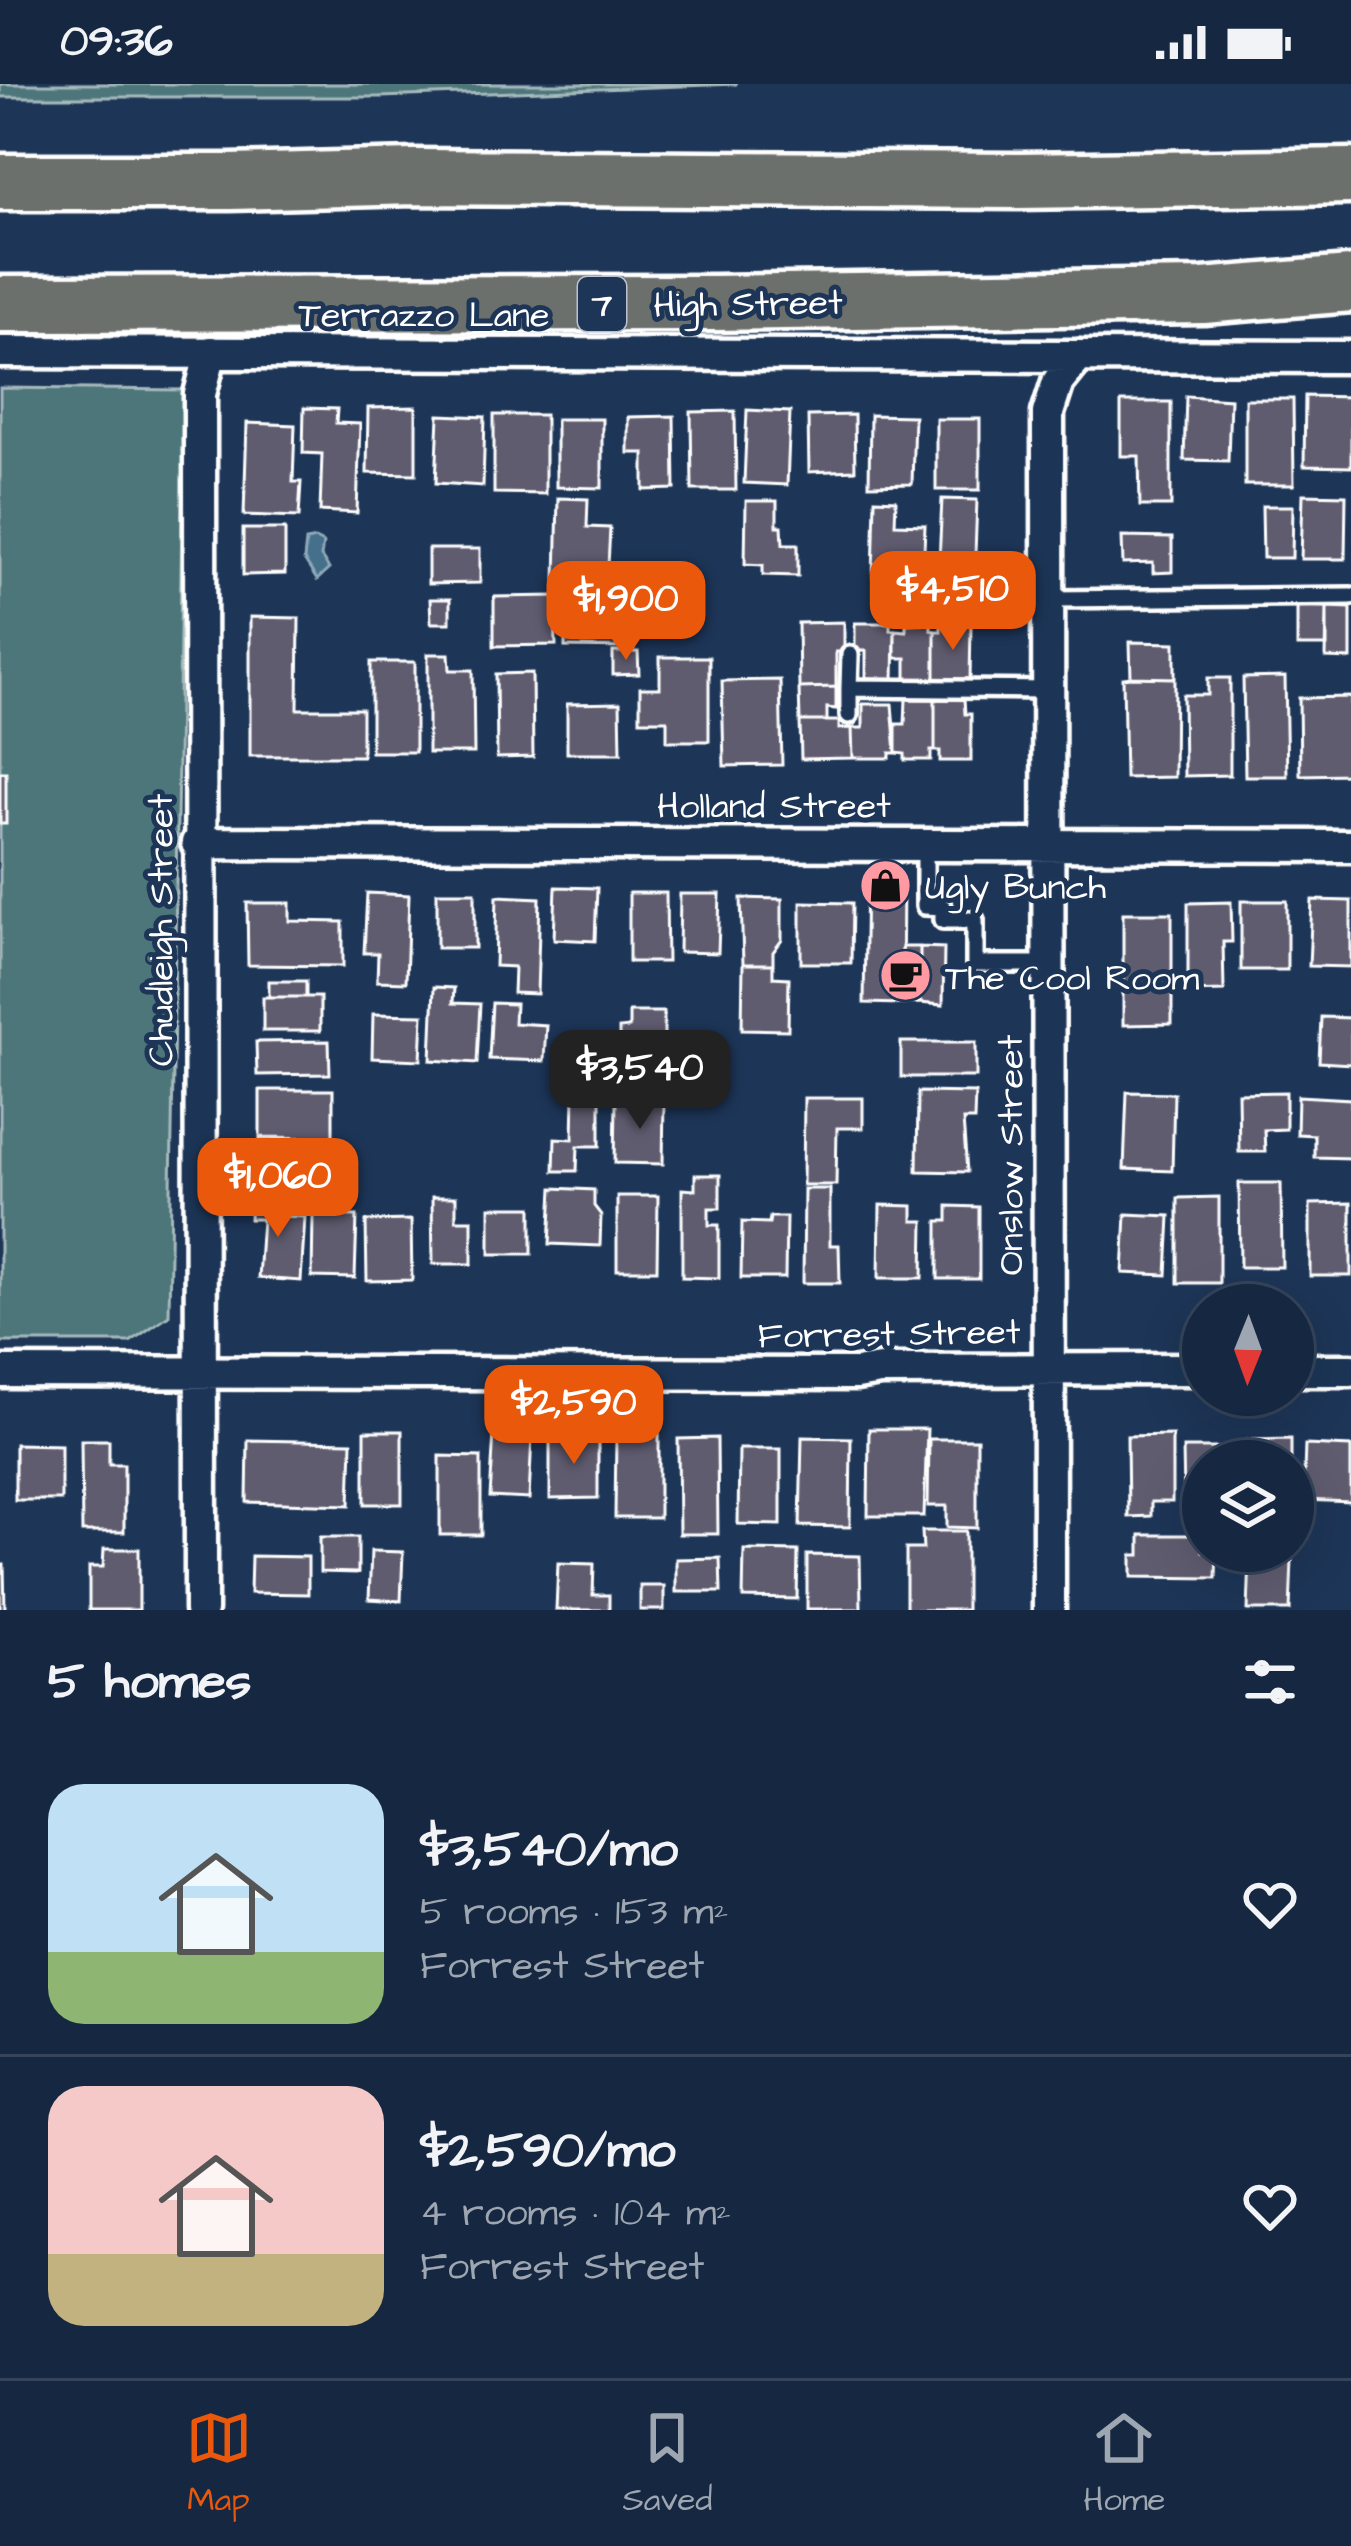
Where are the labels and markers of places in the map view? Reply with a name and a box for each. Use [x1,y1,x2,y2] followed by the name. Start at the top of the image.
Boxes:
[855,551,1051,653] pin: $4,510
[528,561,724,663] pin: $1,900
[858,857,914,913] shop icon: Ugly Bunch
[925,862,1106,914] place label: Ugly Bunch
[878,948,934,1004] cafe icon: The Cool Room
[945,953,1199,1004] place label: The Cool Room
[542,1030,738,1132] pin: $3,540
[180,1138,376,1240] pin: $1,060
[476,1365,672,1467] pin: $2,590

